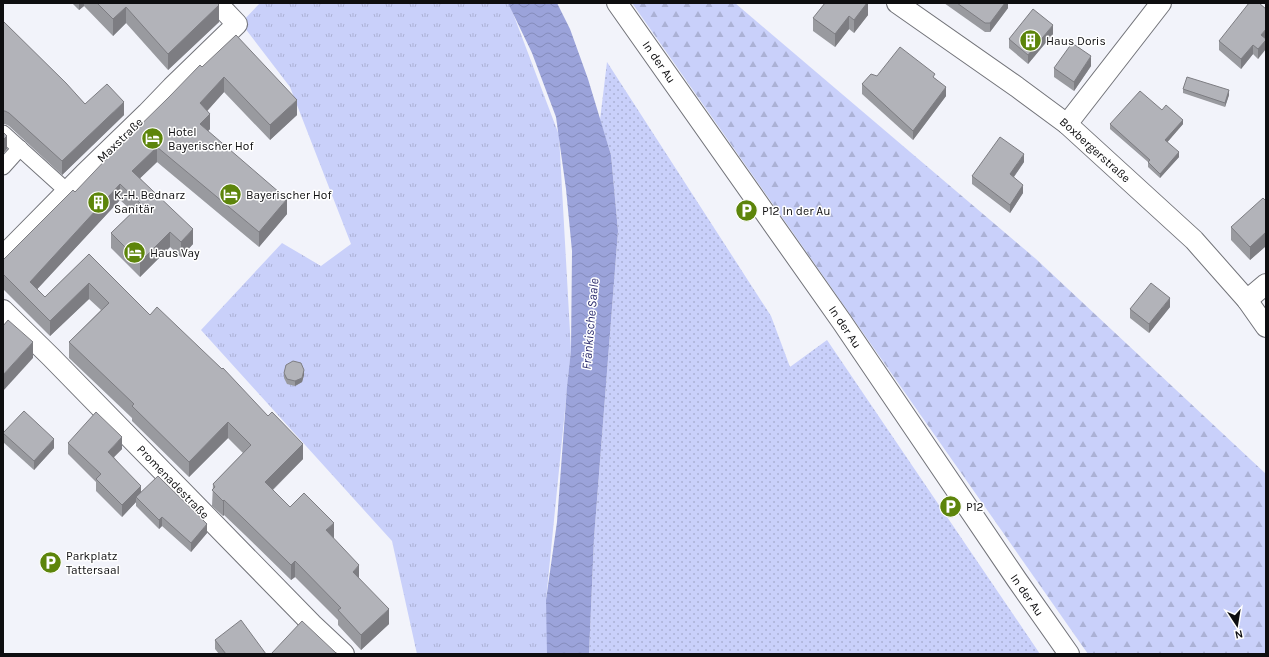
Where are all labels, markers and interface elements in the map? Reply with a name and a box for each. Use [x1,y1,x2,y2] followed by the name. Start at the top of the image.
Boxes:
[1018,28,1044,54] building icon: Haus Doris
[1046,34,1106,48] place label: Haus Doris
[639,38,679,86] street label: In der Au
[94,115,146,165] street label: Maxstraße
[1057,115,1133,185] street label: Boxbergerstraße
[168,125,254,153] place label: Hotel Bayerischer Hof
[139,126,165,152] hotel icon: Hotel Bayerischer Hof
[218,182,244,208] hotel icon: Bayerischer Hof
[114,188,186,216] place label: K.-H. Bednarz Sanitär
[246,188,332,202] place label: Bayerischer Hof
[86,189,112,215] building icon: K.-H. Bednarz Sanitär
[733,198,759,224] parking icon: P12 In der Au
[762,204,831,218] place label: P12 In der Au
[122,240,148,266] hotel icon: Haus Vay
[150,246,200,260] place label: Haus Vay
[579,278,601,370] water label: Fränkische Saale
[826,303,864,351] street label: In der Au
[134,442,212,522] street label: Promenadestraße
[937,494,963,520] parking icon: P12
[966,500,984,514] place label: P12
[66,549,120,577] place label: Parkplatz Tattersaal
[37,550,63,576] parking icon: Parkplatz Tattersaal
[1007,571,1047,619] street label: In der Au
[1217,605,1257,645] north arrow
[1234,627,1244,641] text: N

